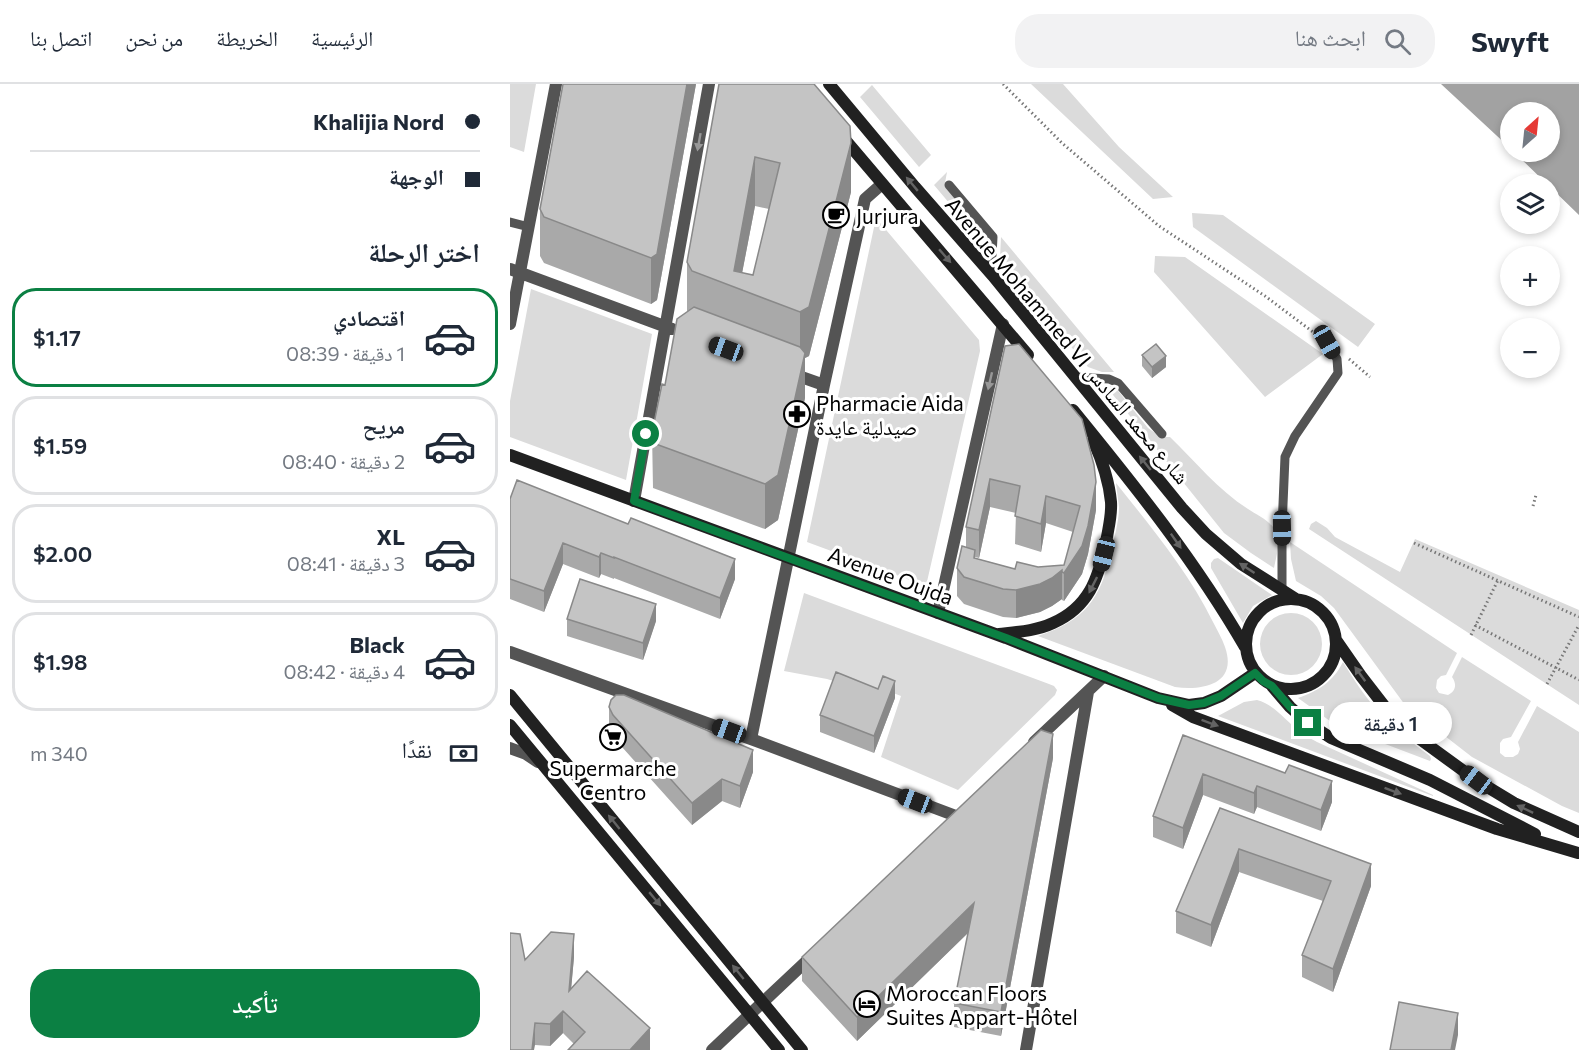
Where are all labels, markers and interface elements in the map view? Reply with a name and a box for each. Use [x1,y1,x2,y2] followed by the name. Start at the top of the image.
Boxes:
[1015,14,1435,68] search box
[1295,24,1366,51] text: ابحث هنا
[1471,24,1549,58] text: Swyft
[30,25,92,50] text: اتصل بنا
[125,25,183,50] text: من نحن
[216,25,278,50] text: الخريطة
[311,25,373,50] text: الرئيسية
[1381,25,1414,58] icon: search
[1500,102,1560,162] north arrow
[1500,102,1560,378] map controls
[313,108,444,135] text: Khalijia Nord
[694,132,703,151] one-way arrow
[389,163,444,190] text: الوجهة
[1500,174,1560,234] button: layers
[906,176,919,192] one-way arrow
[939,192,1195,490] street label: Avenue Mohammed VI شارع محمد السادس
[821,200,851,230] cafe icon: Jurjura
[856,203,918,228] place label: Jurjura
[368,235,480,268] text: اختر الرحلة
[1500,246,1560,306] button: +
[938,248,951,263] one-way arrow
[333,304,405,331] text: اقتصادي
[423,311,477,365] icon: car
[1500,318,1560,378] button: −
[1310,322,1344,362] car
[33,324,81,351] text: $1.17
[706,334,746,364] car
[286,341,405,365] text: 1 دقيقة · 08:39
[985,371,994,390] one-way arrow
[816,390,964,439] place label: Pharmacie Aida صيدلية عايدة
[782,399,812,429] pharmacy icon: Pharmacie Aida صيدلية عايدة
[362,412,405,439] text: مريح
[423,419,477,473] icon: car
[632,420,659,447] route start
[33,432,87,459] text: $1.59
[282,449,405,473] text: 2 دقيقة · 08:40
[1139,456,1152,471] one-way arrow
[1273,510,1291,546] car
[377,523,405,550] text: XL
[423,527,477,581] icon: car
[1170,532,1182,548] one-way arrow
[1091,534,1117,574] car
[33,540,92,567] text: $2.00
[825,541,957,609] street label: Avenue Oujda
[287,551,405,575] text: 3 دقيقة · 08:41
[1239,562,1255,573] one-way arrow
[1088,577,1098,594] one-way arrow
[350,631,405,658] text: Black
[423,635,477,689] icon: car
[33,648,88,675] text: $1.98
[283,659,405,683] text: 4 دقيقة · 08:42
[1354,666,1366,681] one-way arrow
[1329,702,1452,744] callout: 1 دقيقة
[1294,709,1321,736] route end
[1363,711,1418,735] text: 1 دقيقة
[709,716,749,746] car
[1201,719,1219,729] one-way arrow
[598,722,628,752] supermarket icon: Supermarche Centro
[402,736,432,763] text: نقدًا
[447,737,480,770] icon: cash
[30,741,88,765] text: 340 m
[550,755,676,804] place label: Supermarche Centro
[1456,762,1496,798] car
[895,786,935,816] car
[1384,786,1402,796] one-way arrow
[1517,804,1534,813] one-way arrow
[609,814,621,829] one-way arrow
[648,891,661,906] one-way arrow
[732,964,745,980] one-way arrow
[30,969,480,1038] button: تأكيد
[886,980,1078,1029] place label: Moroccan Floors Suites Appart-Hôtel
[852,989,882,1019] hotel icon: Moroccan Floors Suites Appart-Hôtel

